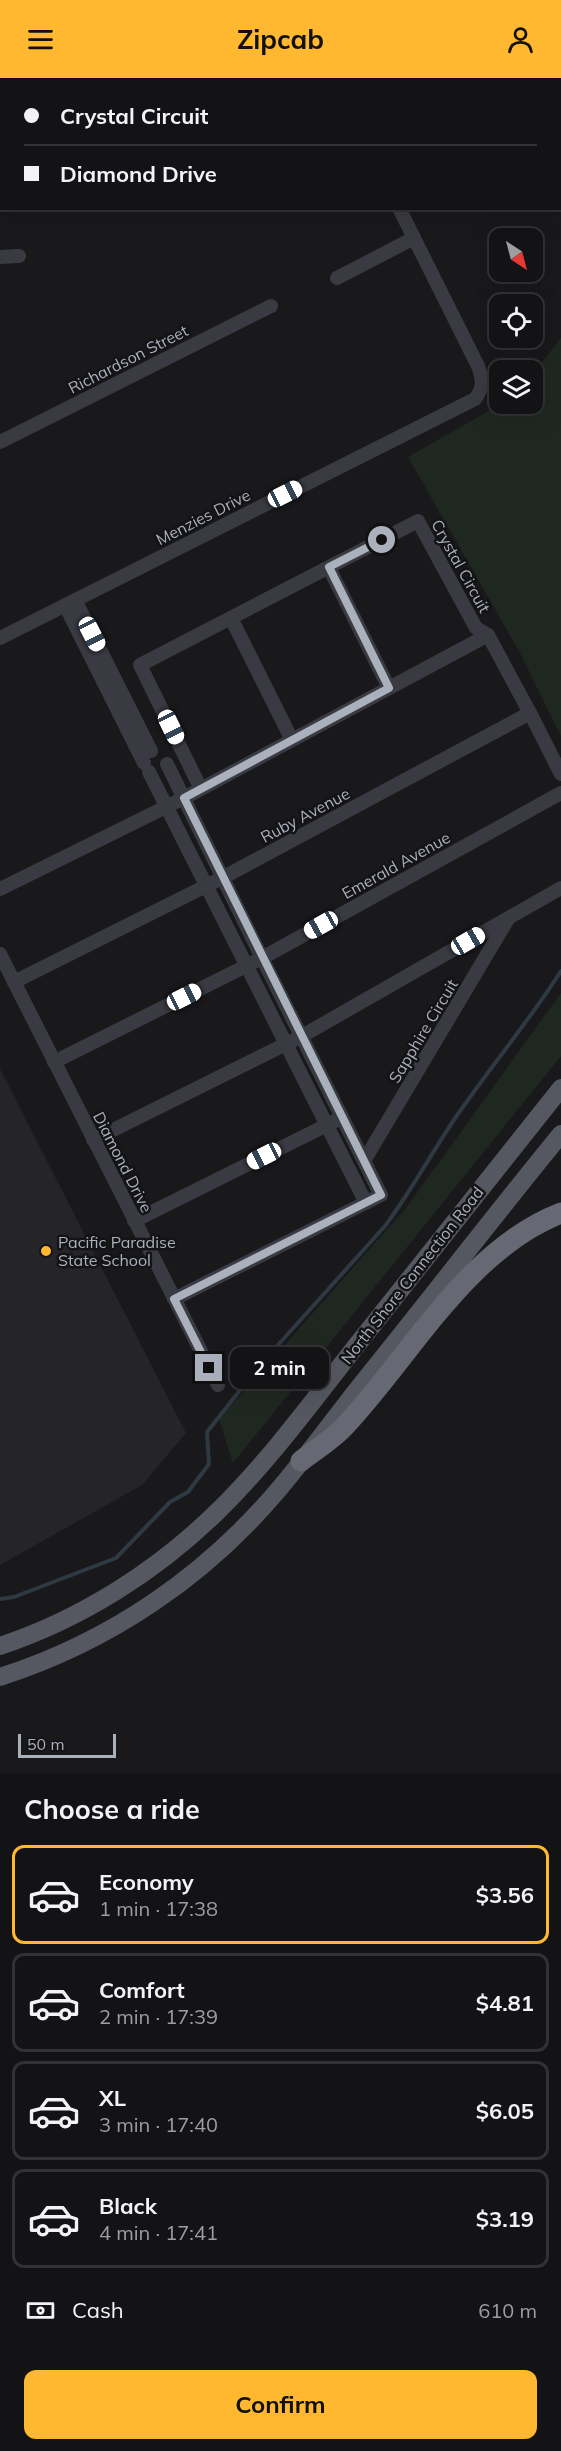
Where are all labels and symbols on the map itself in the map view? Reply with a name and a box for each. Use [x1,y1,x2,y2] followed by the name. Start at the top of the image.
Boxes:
[489,228,543,282] north arrow
[65,320,192,398] street label: Richardson Street
[265,478,305,510] car
[152,485,254,549] street label: Menzies Drive
[427,516,495,617] street label: Crystal Circuit
[368,526,395,553] route start
[76,614,108,654] car
[155,707,187,747] car
[257,783,353,847] street label: Ruby Avenue
[338,827,454,903] street label: Emerald Avenue
[301,908,341,942] car
[448,924,488,958] car
[384,975,462,1087] street label: Sapphire Circuit
[164,981,204,1013] car
[89,1108,157,1216] street label: Diamond Drive
[244,1140,284,1172] car
[336,1182,488,1368] street label: North Shore Connection Road
[58,1232,176,1270] place label: Pacific Paradise State School
[39,1244,53,1258] marker: Pacific Paradise State School
[230,1347,329,1389] callout: 2 min
[195,1354,222,1381] route end
[18,1731,116,1758] scale bar

